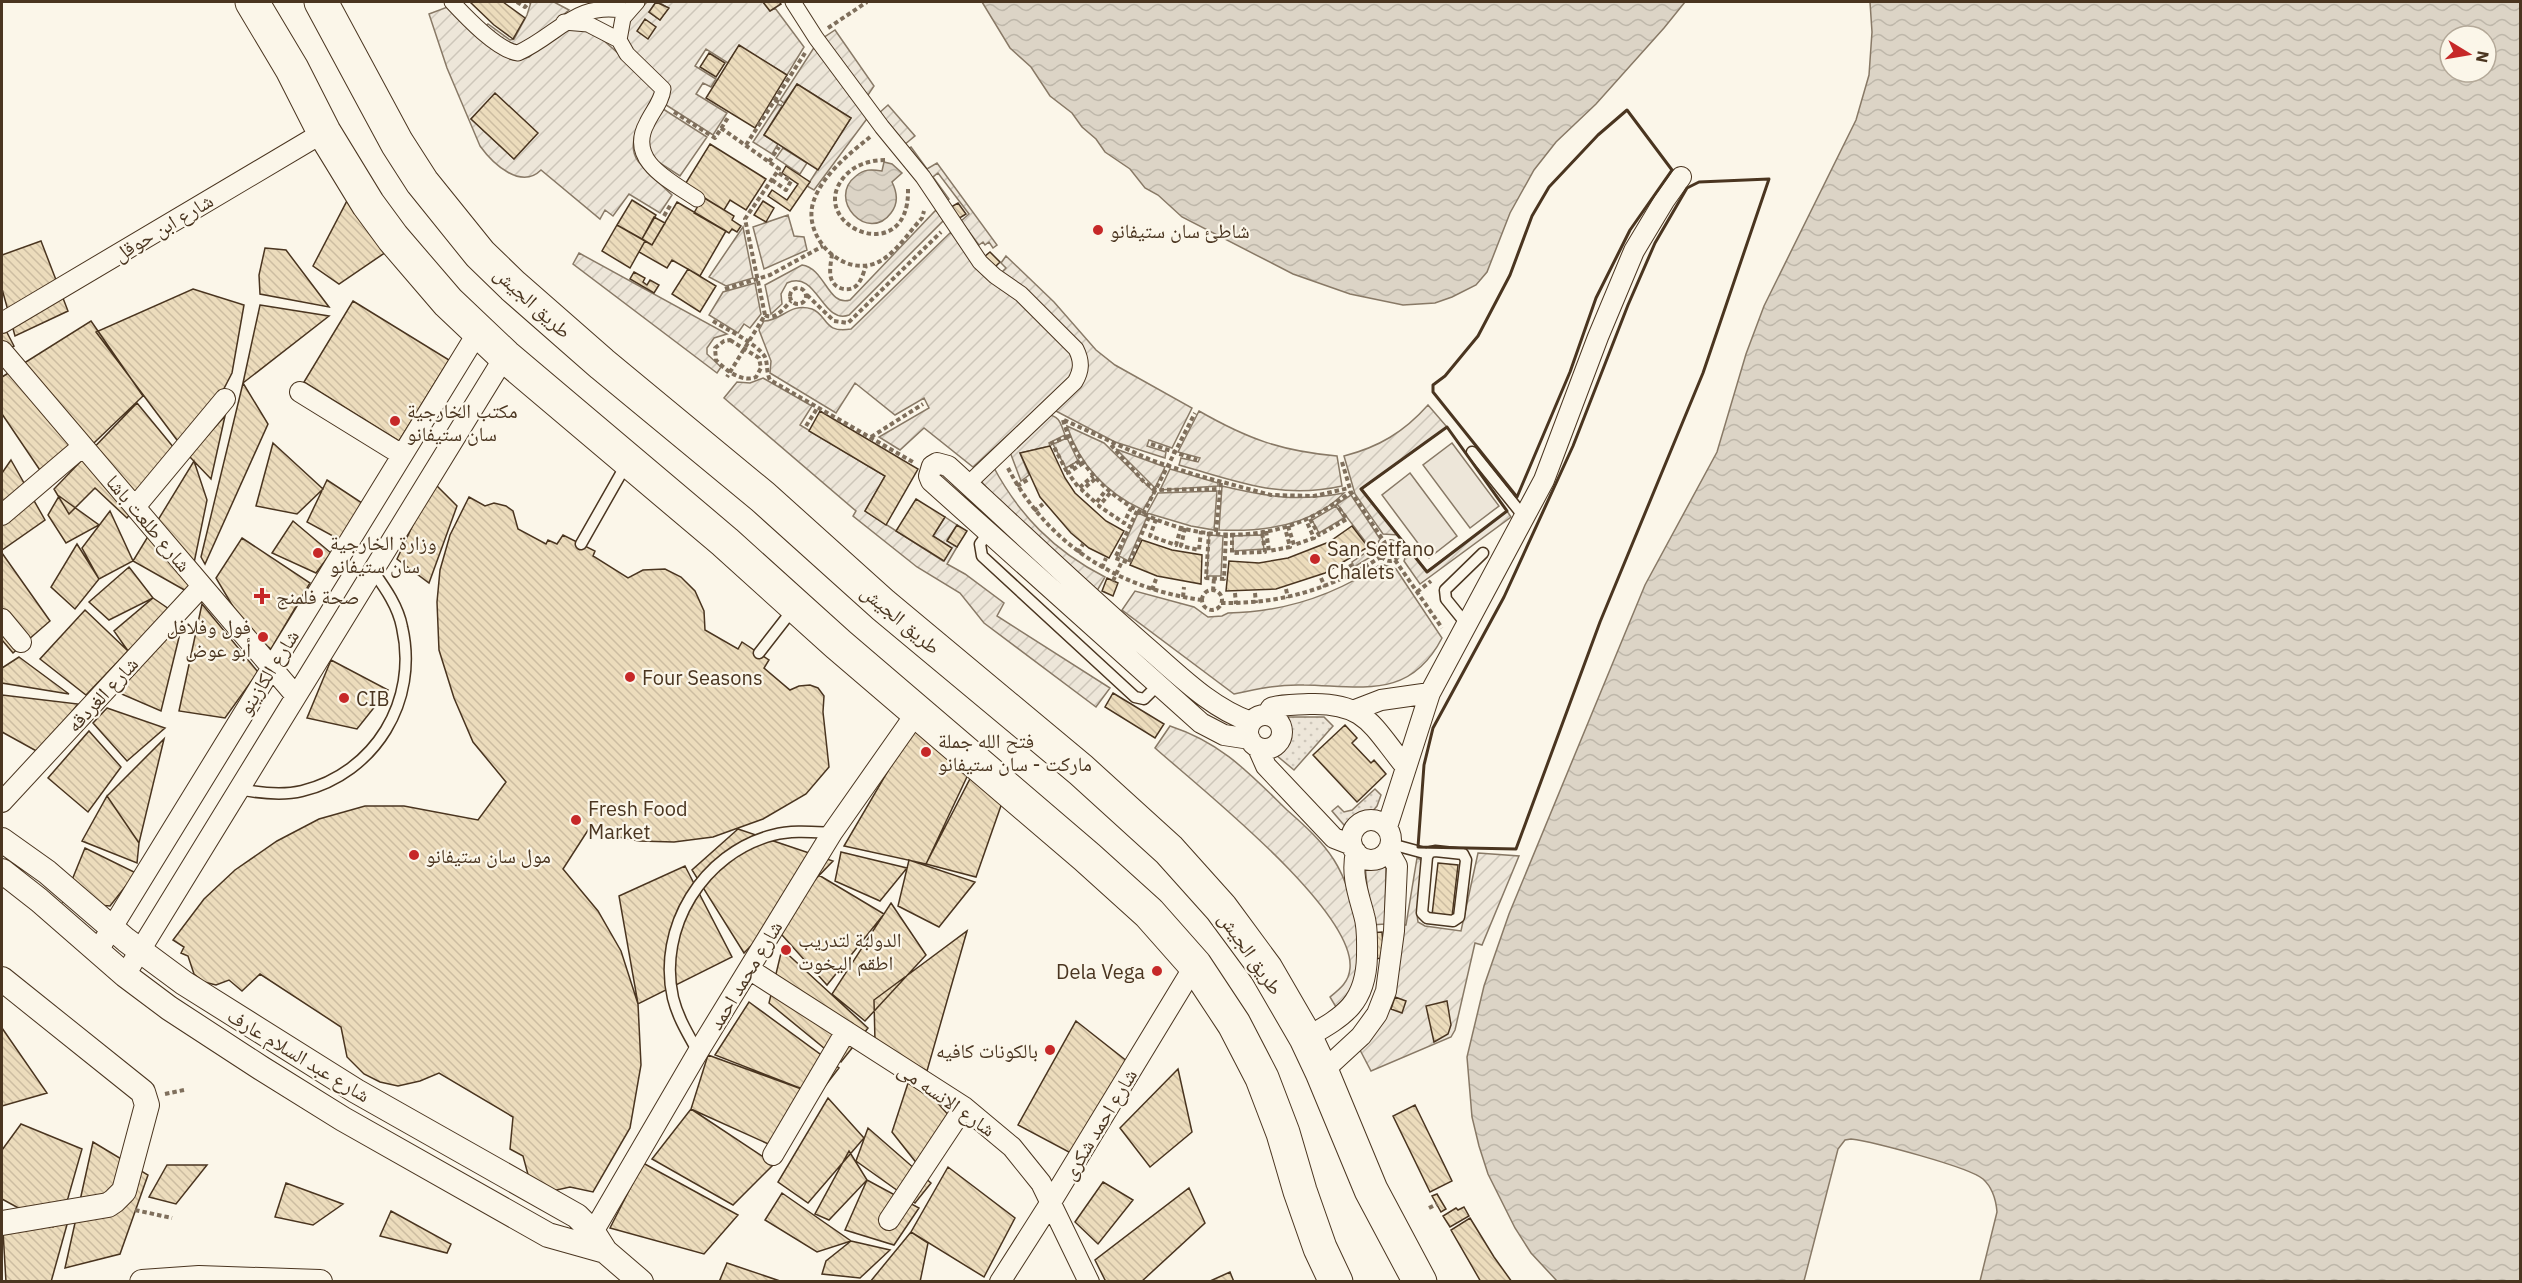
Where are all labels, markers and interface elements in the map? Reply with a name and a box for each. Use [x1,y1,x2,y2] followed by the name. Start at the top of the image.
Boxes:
[2438,24,2498,84] north arrow
[2472,49,2494,64] text: N
[108,187,218,267] street label: شارع ابن حوقل
[1110,217,1250,244] place label: شاطئ سان ستيفانو
[1091,223,1105,237] marker: شاطئ سان ستيفانو
[488,260,578,344] street label: طريق الجيش
[407,397,518,447] place label: مكتب الخارجية سان ستيفانو
[388,414,402,428] marker: مكتب الخارجية سان ستيفانو
[100,469,198,577] street label: شارع طلعت باشا
[330,529,437,579] place label: وزارة الخارجية سان ستيفانو
[1327,535,1435,585] place label: San Setfano Chalets
[311,546,325,560] marker: وزارة الخارجية سان ستيفانو
[1308,552,1322,566] marker: San Setfano Chalets
[856,578,946,660] street label: طريق الجيش
[276,583,360,610] place label: صحة فلمنج
[253,587,271,605] marker: صحة فلمنج
[166,613,251,663] place label: فول وفلافل أبو عوض
[231,624,305,720] street label: شارع الكازينو
[256,630,270,644] marker: فول وفلافل أبو عوض
[60,650,144,738] street label: شارع الغردقه
[642,664,763,691] place label: Four Seasons
[623,670,637,684] marker: Four Seasons
[356,685,389,712] place label: CIB
[337,691,351,705] marker: CIB
[938,727,1092,777] place label: فتح الله جملة ماركت - سان ستيفانو
[919,745,933,759] marker: فتح الله جملة ماركت - سان ستيفانو
[588,795,688,845] place label: Fresh Food Market
[569,813,583,827] marker: Fresh Food Market
[426,842,551,869] place label: مول سان ستيفانو
[407,848,421,862] marker: مول سان ستيفانو
[1213,906,1289,1000] street label: طريق الجيش
[702,915,788,1035] street label: شارع محمد احمد
[798,926,902,977] place label: الدولبة لتدريب اطقم اليخوت
[779,943,793,957] marker: الدولبة لتدريب اطقم اليخوت
[1056,958,1145,985] place label: Dela Vega
[1150,964,1164,978] marker: Dela Vega
[222,1002,375,1109] street label: شارع عبد السلام عارف
[936,1037,1038,1064] place label: بالكونات كافيه
[1043,1043,1057,1057] marker: بالكونات كافيه
[893,1055,1001,1143] street label: شارع الانسه مى
[1055,1063,1143,1185] street label: شارع احمد شكرى

